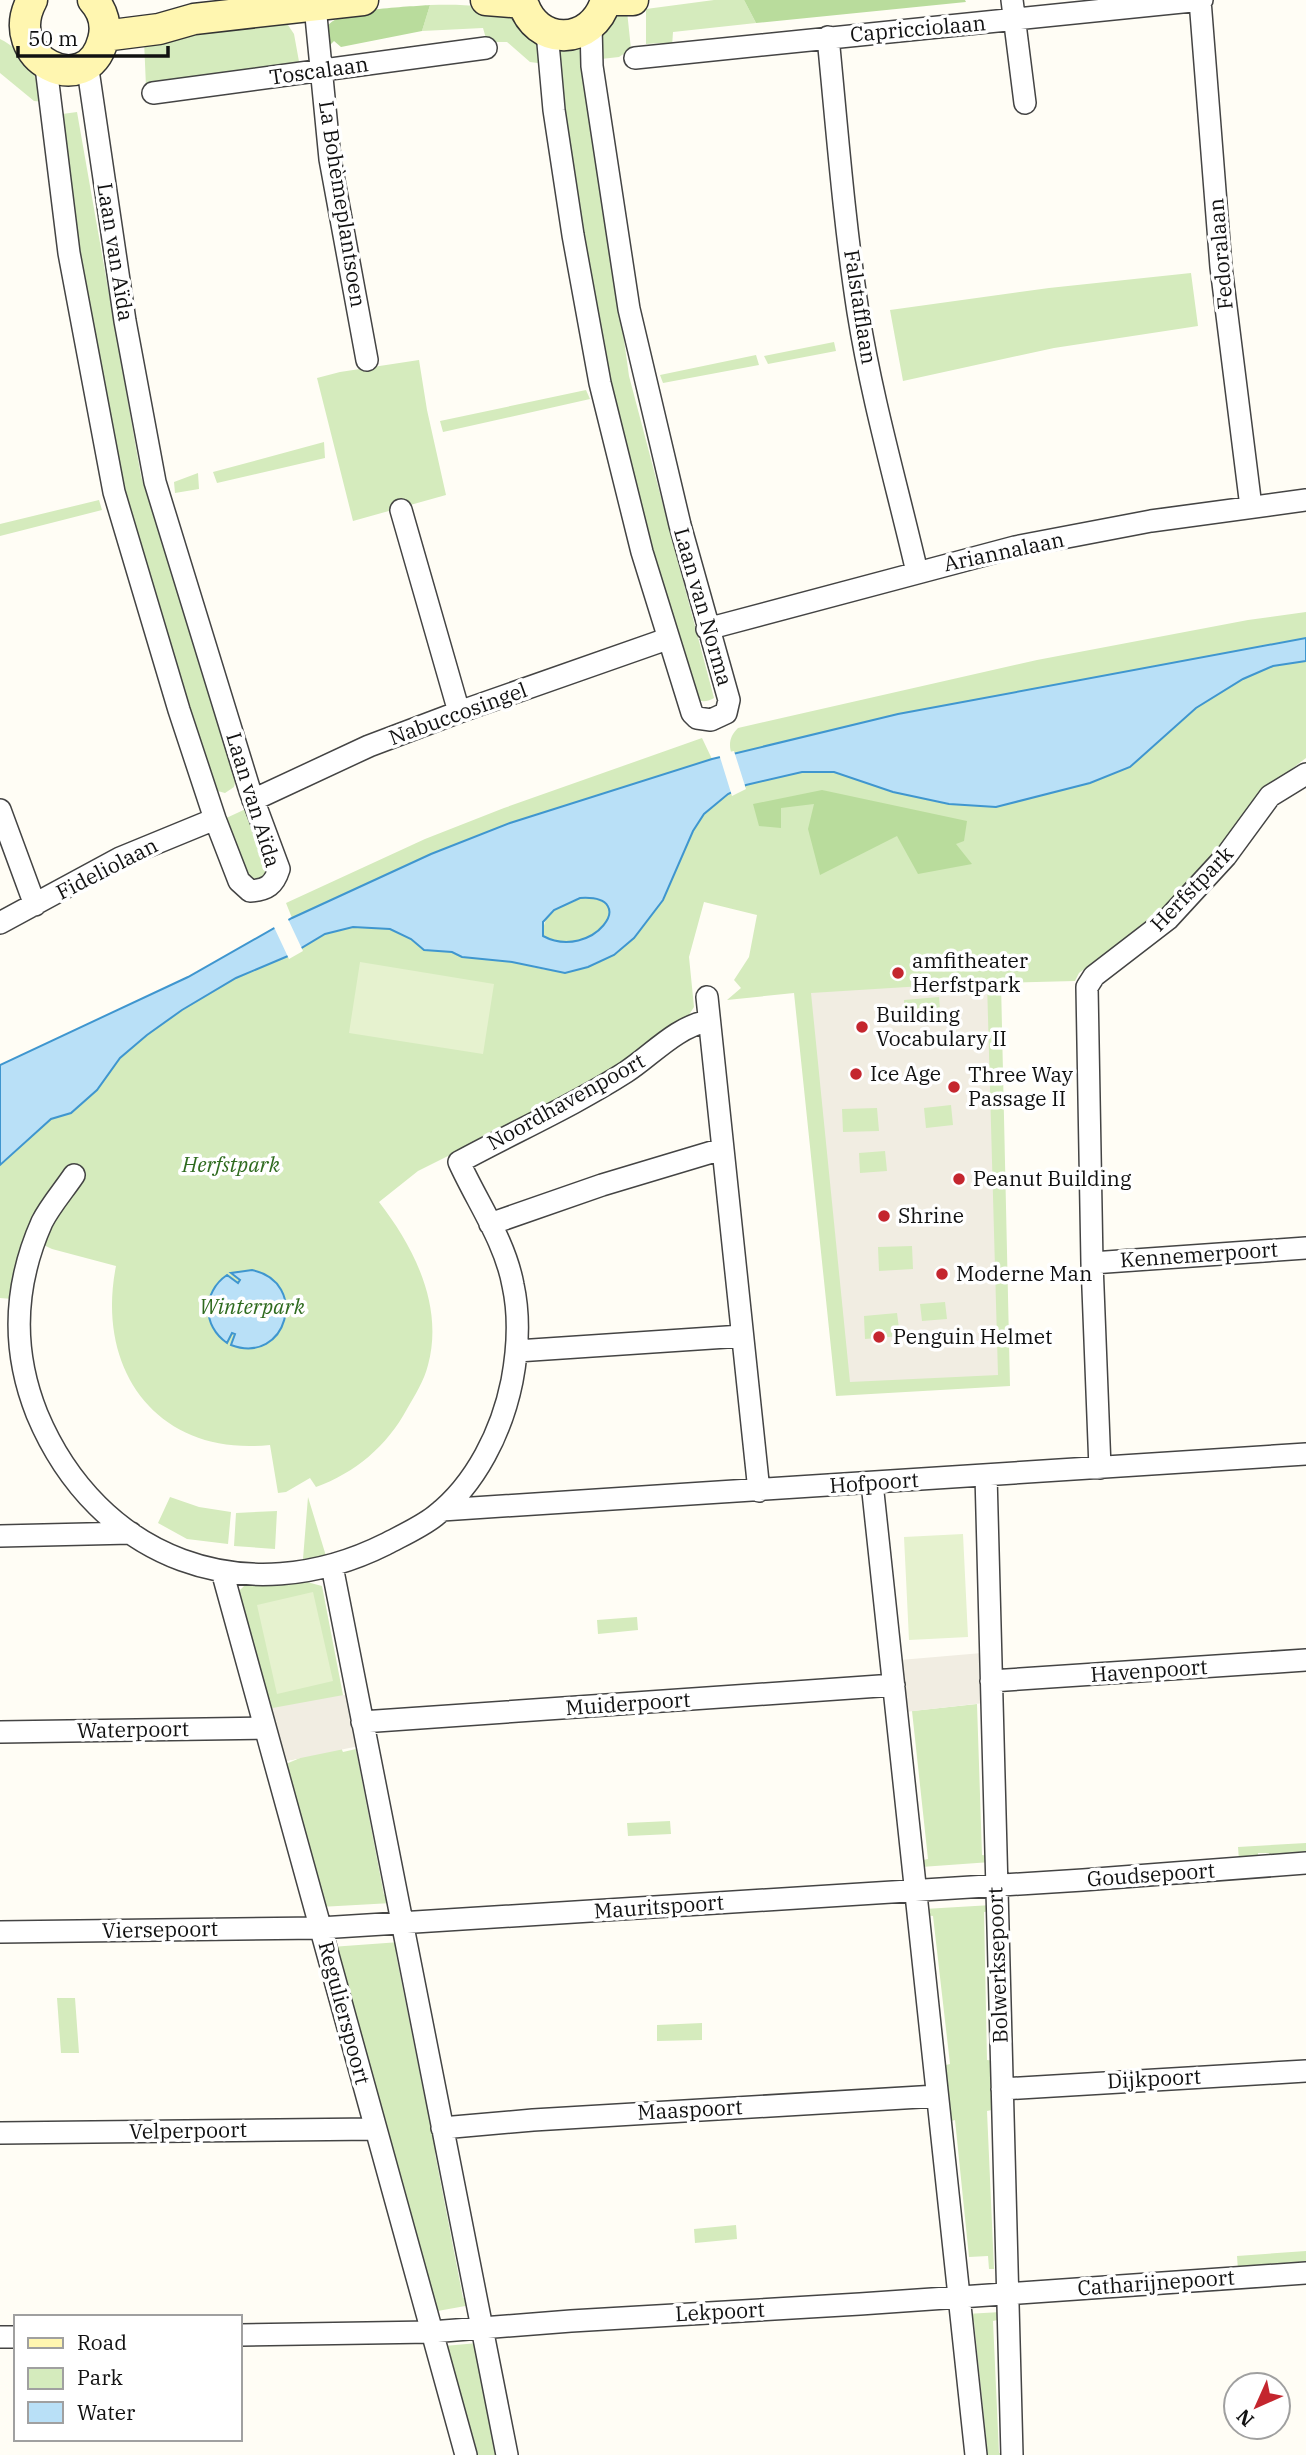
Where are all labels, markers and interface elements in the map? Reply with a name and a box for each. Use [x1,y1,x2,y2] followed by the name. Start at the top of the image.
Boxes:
[849,8,987,48] street label: Capricciolaan
[18,14,168,58] scale bar
[28,24,78,52] text: 50 m
[268,49,370,91] street label: Toscalaan
[313,99,373,309] street label: La Bohèmeplantsoen
[91,181,141,323] street label: Laan van Aïda
[1201,197,1239,311] street label: Fedoralaan
[838,247,884,366] street label: Falstafflaan
[668,524,740,689] street label: Laan van Norma
[941,525,1067,577] street label: Ariannalaan
[385,675,531,751] street label: Nabuccosingel
[220,729,288,871] street label: Laan van Aïda
[51,831,162,906] street label: Fideliolaan
[1144,839,1239,937] street label: Herfstpark
[912,946,1029,998] place label: amfitheater Herfstpark
[890,965,906,981] marker: amfitheater Herfstpark
[876,1000,1007,1052] place label: Building Vocabulary II
[854,1019,870,1035] marker: Building Vocabulary II
[482,1046,649,1156] street label: Noordhavenpoort
[870,1059,941,1087] place label: Ice Age
[968,1060,1074,1112] place label: Three Way Passage II
[848,1066,864,1082] marker: Ice Age
[946,1079,962,1095] marker: Three Way Passage II
[181,1150,281,1178] park label: Herfstpark
[973,1164,1132,1192] place label: Peanut Building
[951,1171,967,1187] marker: Peanut Building
[898,1201,964,1229] place label: Shrine
[876,1208,892,1224] marker: Shrine
[1119,1235,1279,1273] street label: Kennemerpoort
[956,1259,1092,1287] place label: Moderne Man
[934,1266,950,1282] marker: Moderne Man
[199,1292,306,1320] park label: Winterpark
[893,1322,1052,1350] place label: Penguin Helmet
[871,1329,887,1345] marker: Penguin Helmet
[828,1465,919,1499] street label: Hofpoort
[1089,1652,1208,1688] street label: Havenpoort
[565,1685,691,1721] street label: Muiderpoort
[77,1714,189,1744] street label: Waterpoort
[1086,1856,1216,1892] street label: Goudsepoort
[980,1886,1014,2044] street label: Bolwerksepoort
[593,1887,725,1925] street label: Mauritspoort
[102,1914,218,1944] street label: Viersepoort
[312,1938,378,2087] street label: Regulierspoort
[1106,2062,1202,2094] street label: Dijkpoort
[637,2092,743,2126] street label: Maaspoort
[129,2115,247,2145] street label: Velperpoort
[1076,2263,1235,2301] street label: Catharijnepoort
[674,2295,766,2327] street label: Lekpoort
[14,2315,242,2441] legend
[77,2328,127,2356] text: Road
[77,2363,124,2391] text: Park
[1222,2371,1292,2441] north arrow
[77,2398,136,2426] text: Water
[1231,2404,1259,2432] text: N

